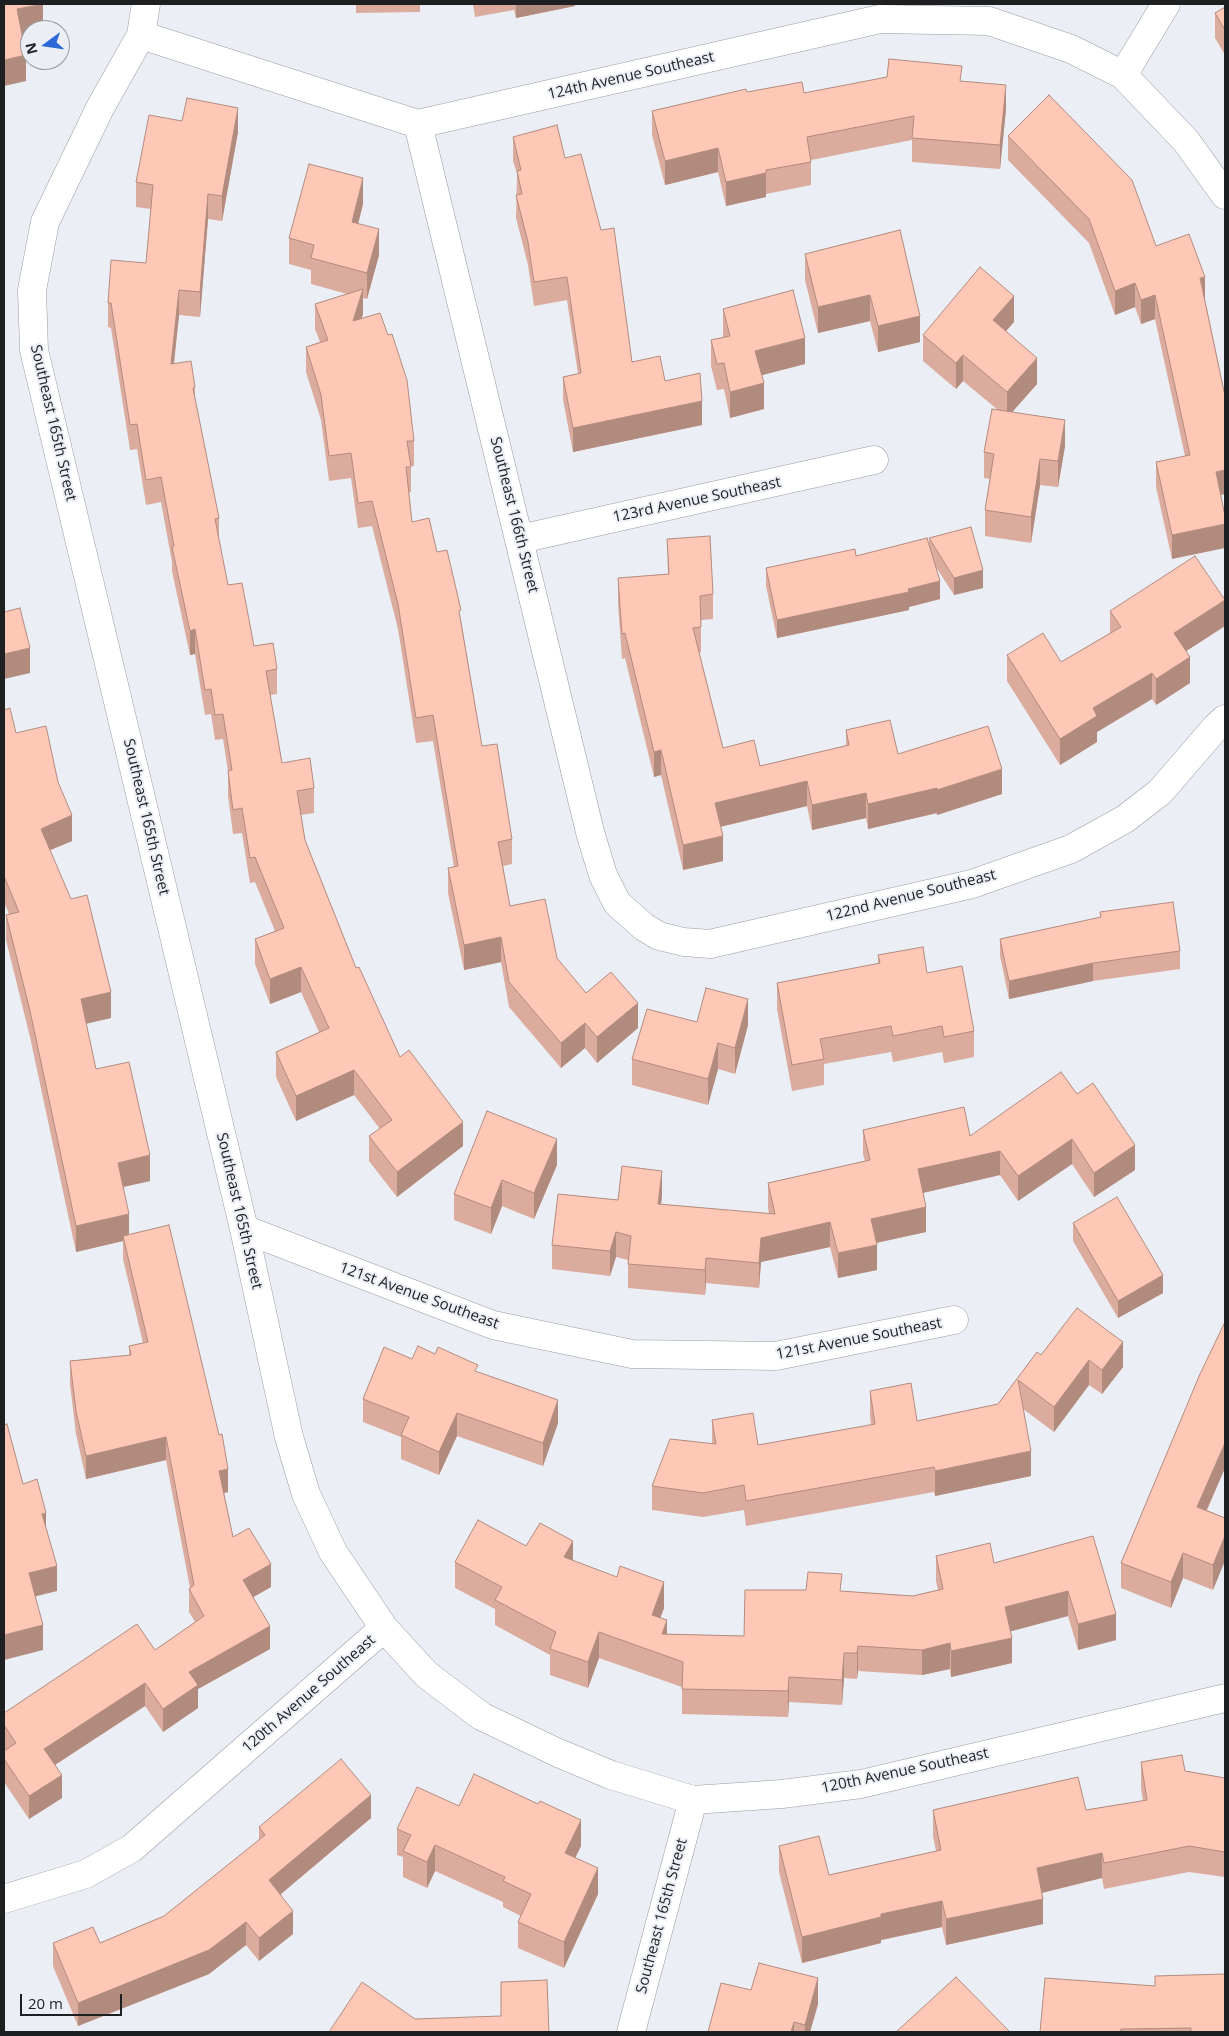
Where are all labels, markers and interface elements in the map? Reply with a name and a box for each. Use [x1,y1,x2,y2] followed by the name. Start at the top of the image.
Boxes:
[20,20,70,70] north arrow
[20,41,42,56] text: N
[546,48,716,104] street label: 124th Avenue Southeast
[26,343,80,503] street label: Southeast 165th Street
[486,435,542,595] street label: Southeast 166th Street
[611,473,783,527] street label: 123rd Avenue Southeast
[119,737,173,897] street label: Southeast 165th Street
[824,866,998,926] street label: 122nd Avenue Southeast
[212,1131,266,1291] street label: Southeast 165th Street
[337,1259,501,1333] street label: 121st Avenue Southeast
[775,1314,943,1364] street label: 121st Avenue Southeast
[239,1631,379,1757] street label: 120th Avenue Southeast
[820,1744,990,1798] street label: 120th Avenue Southeast
[633,1836,691,1996] street label: Southeast 165th Street
[22,1984,125,2016] scale bar
[28,1993,63,2013] text: 20 m

